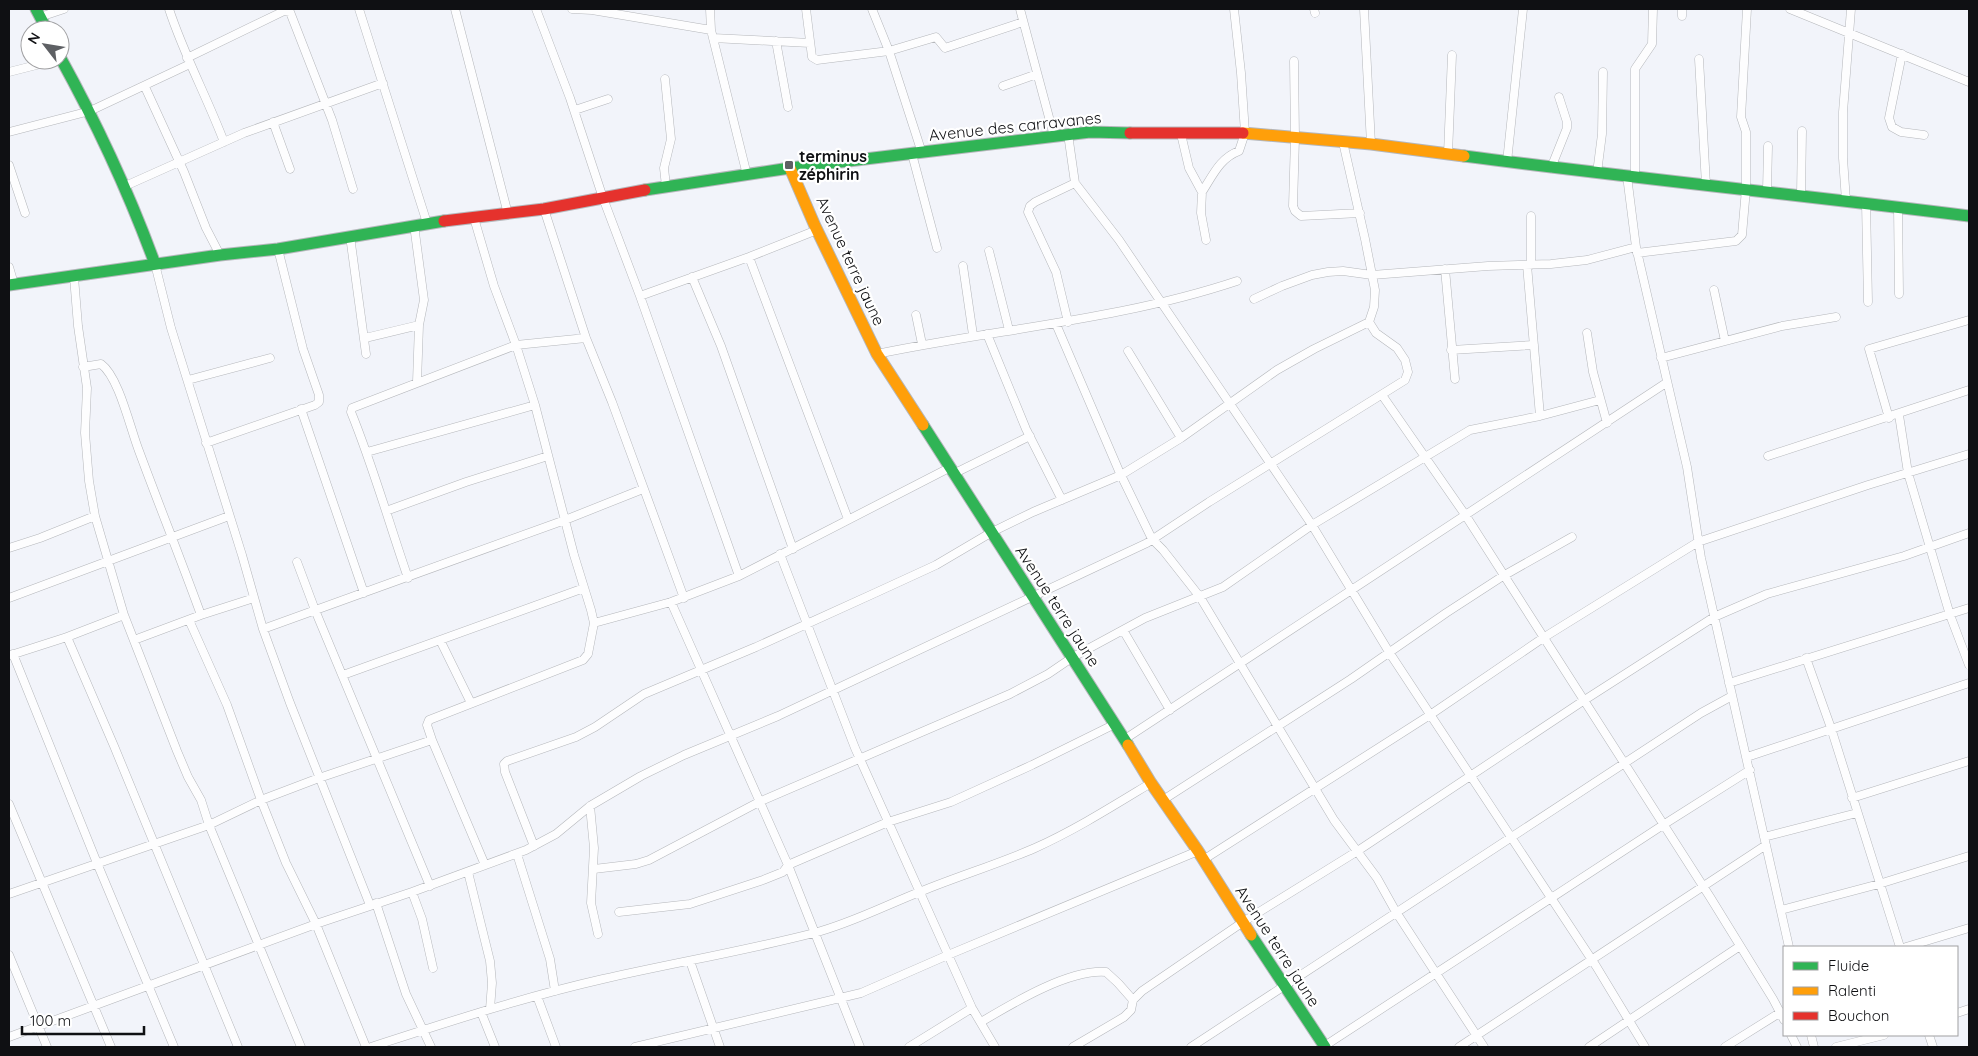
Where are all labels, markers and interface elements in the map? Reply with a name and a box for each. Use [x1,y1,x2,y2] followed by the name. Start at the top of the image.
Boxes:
[20,20,70,70] north arrow
[23,29,44,47] text: N
[928,107,1102,145] street label: Avenue des carravanes
[799,146,867,184] place label: terminus zéphirin
[783,159,795,171] marker: terminus zéphirin
[812,193,890,329] street label: Avenue terre jaune
[1011,542,1105,670] street label: Avenue terre jaune
[1231,882,1325,1010] street label: Avenue terre jaune
[1783,946,1958,1036] legend
[1828,956,1869,975] text: Fluide
[1828,981,1876,1000] text: Ralenti
[22,1004,145,1036] scale bar
[1828,1006,1889,1025] text: Bouchon
[30,1011,71,1030] text: 100 m

